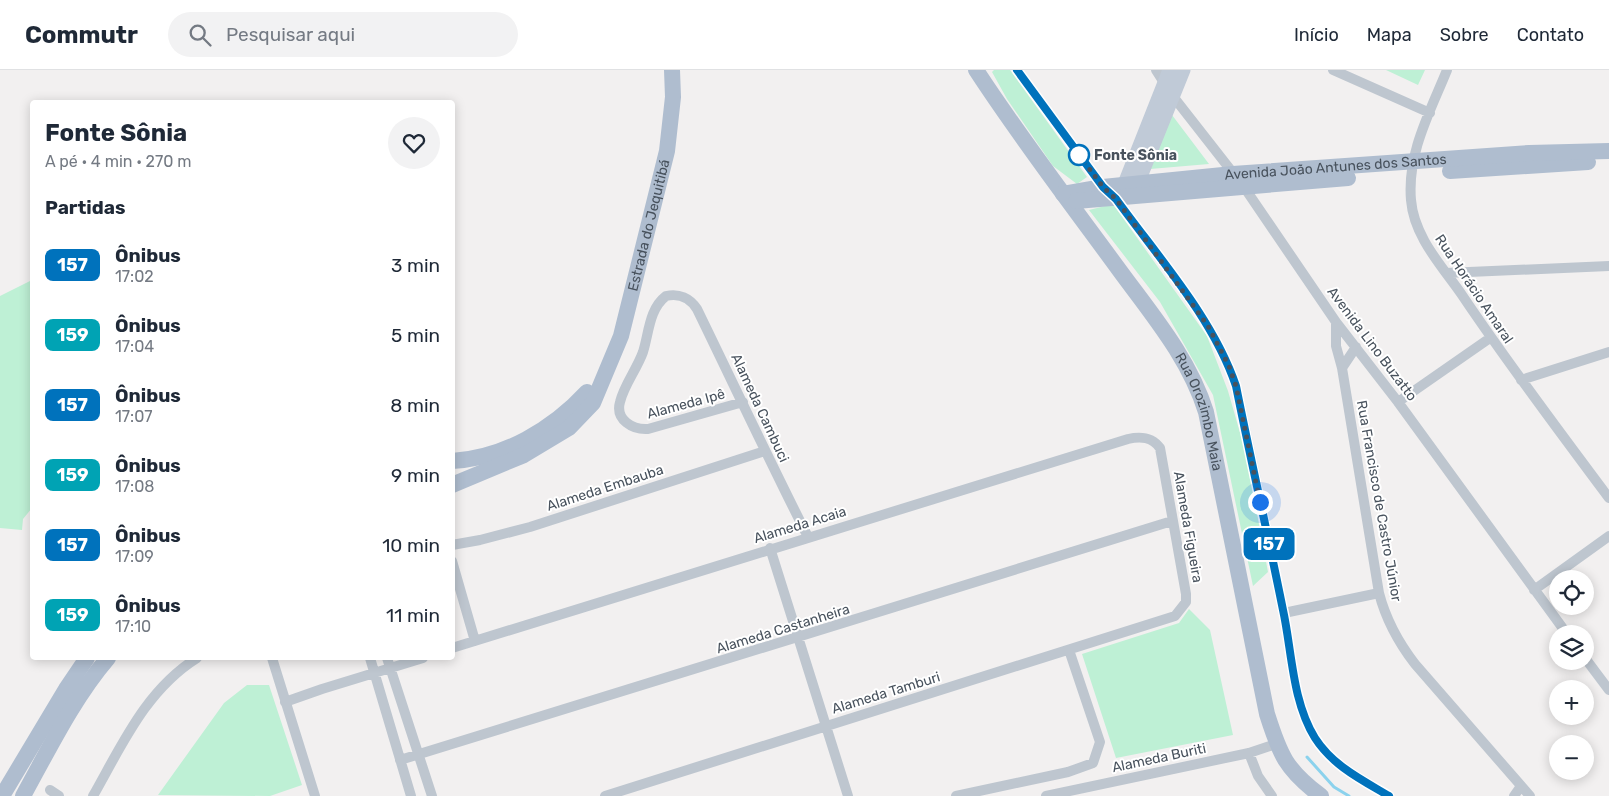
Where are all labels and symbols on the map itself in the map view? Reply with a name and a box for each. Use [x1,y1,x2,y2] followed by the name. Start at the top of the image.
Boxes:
[1068,144,1090,166] marker: Fonte Sônia
[1094,147,1177,164] place label: Fonte Sônia
[1224,150,1447,183] street label: Avenida João Antunes dos Santos
[624,157,673,293] street label: Estrada do Jequitibá
[1431,231,1517,347] street label: Rua Horácio Amaral
[1324,284,1420,404] street label: Avenida Lino Buzatto
[1172,349,1226,472] street label: Rua Orozimbo Maia
[727,351,793,465] street label: Alameda Cambuci
[645,385,727,423] street label: Alameda Ipê
[1353,399,1405,604] street label: Rua Francisco de Castro Júnior
[544,461,666,515] street label: Alameda Embauba
[1170,470,1206,584] street label: Alameda Figueira
[1248,490,1273,515] your location
[752,503,848,547] street label: Alameda Acaia
[1240,528,1298,560] line badge: 157
[714,601,852,657] street label: Alameda Castanheira
[830,668,942,718] street label: Alameda Tamburi
[1110,740,1208,776] street label: Alameda Buriti

